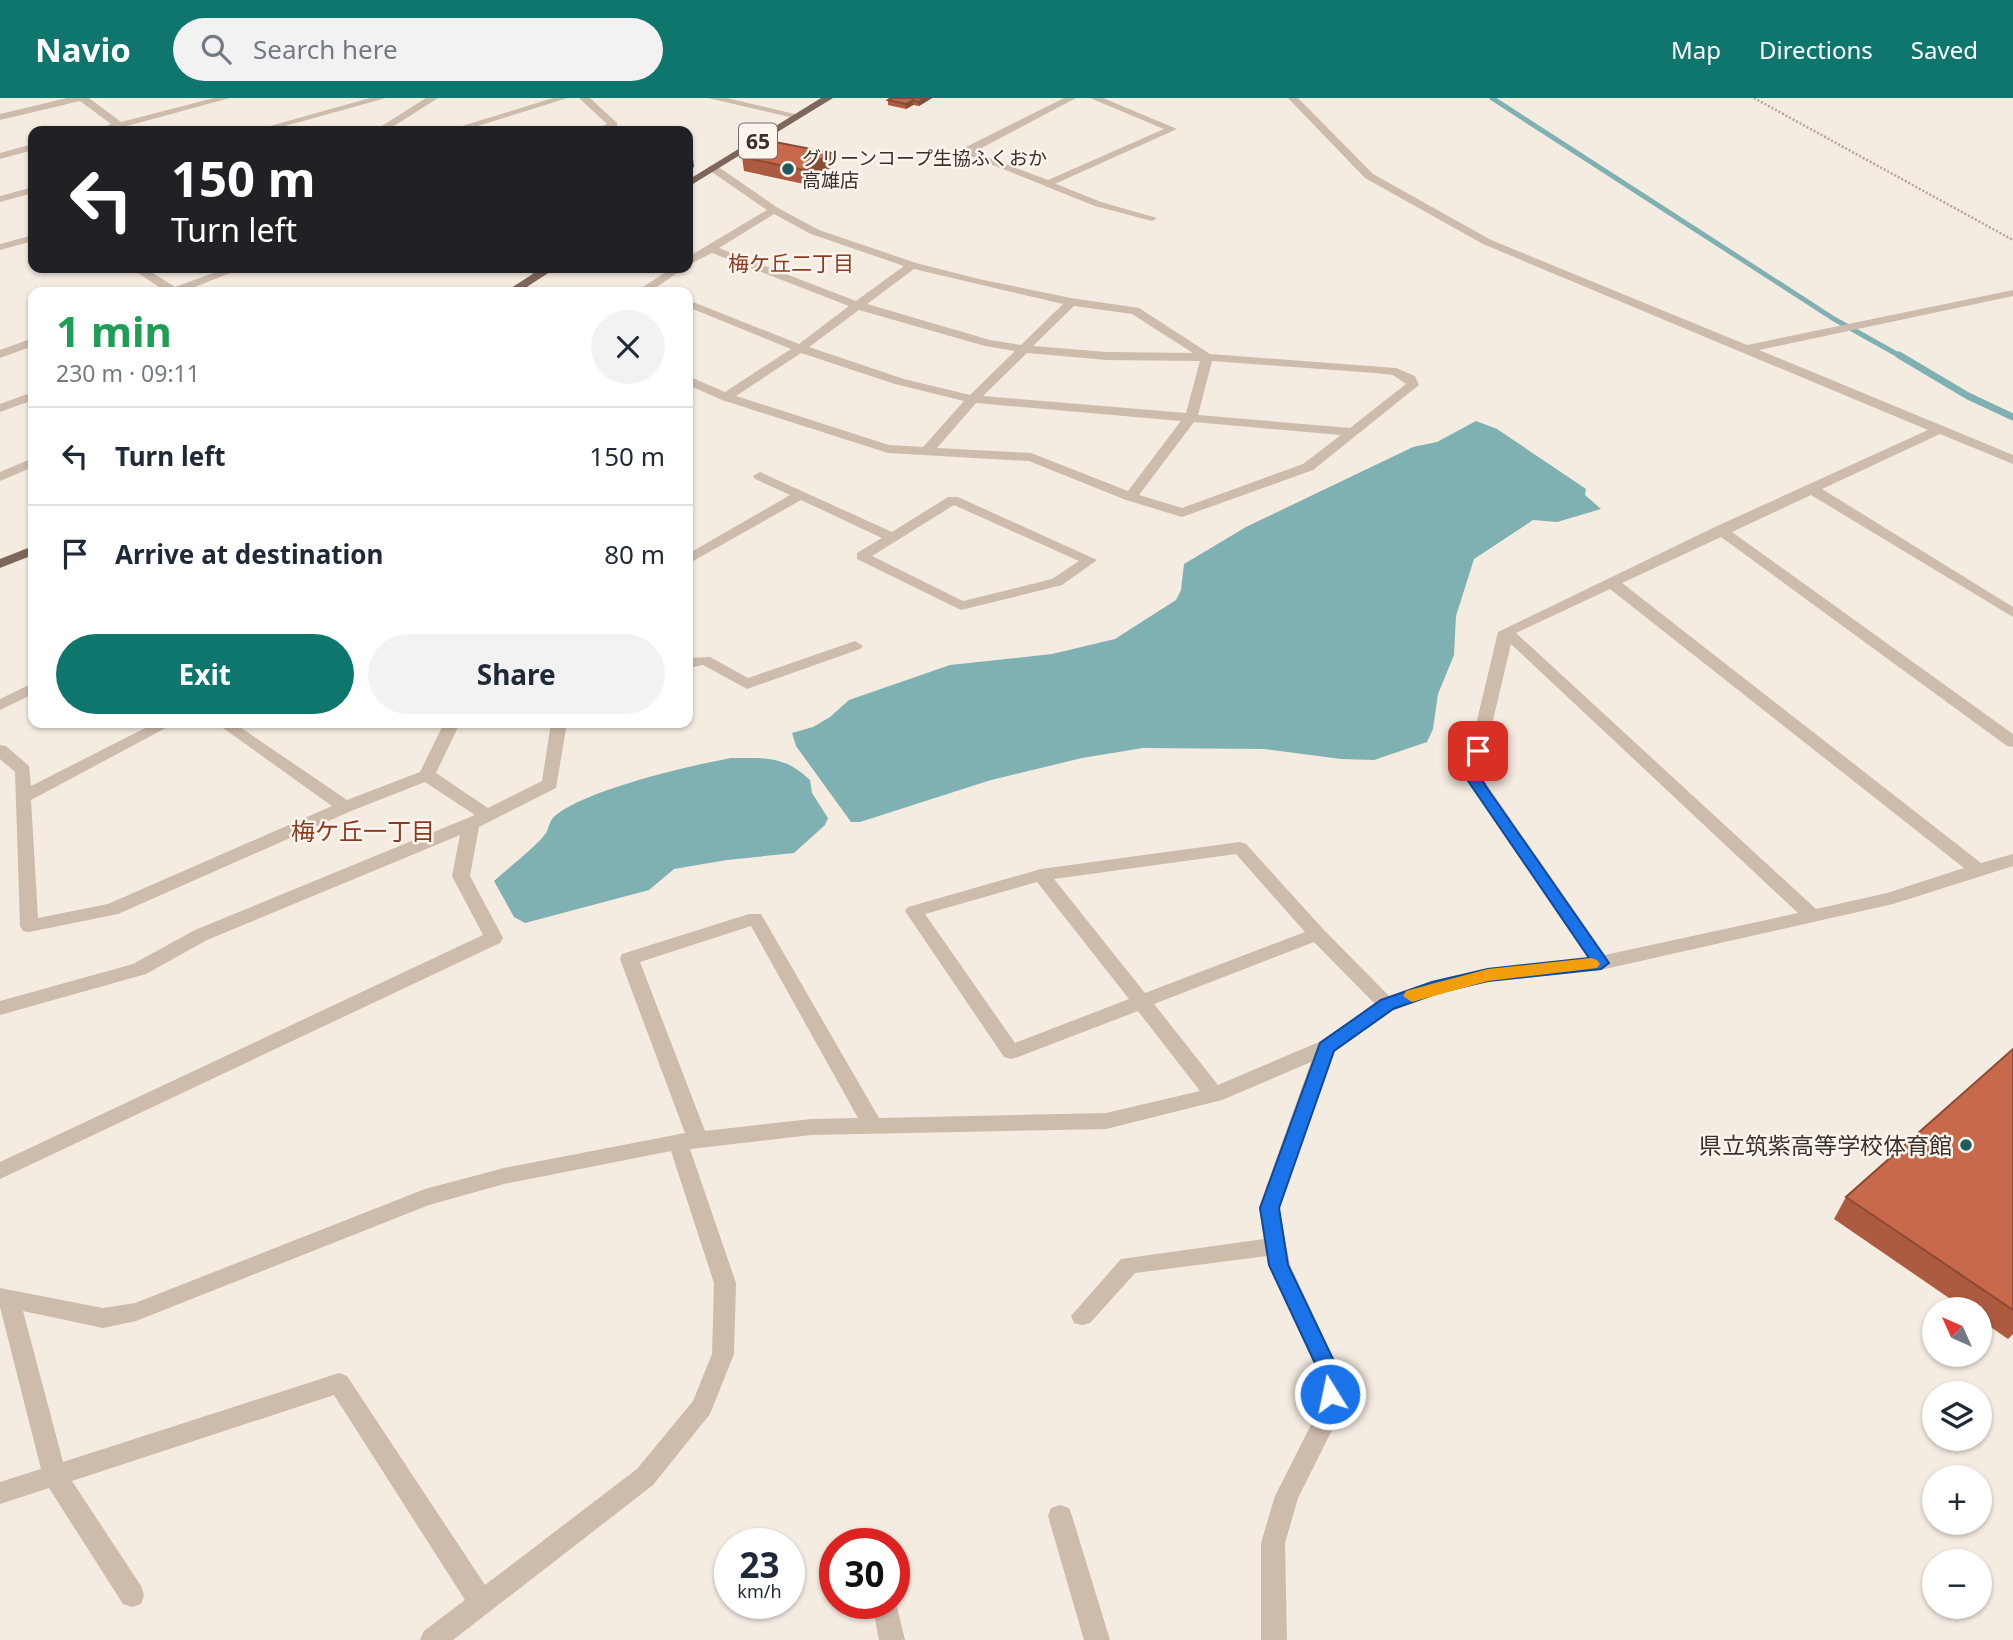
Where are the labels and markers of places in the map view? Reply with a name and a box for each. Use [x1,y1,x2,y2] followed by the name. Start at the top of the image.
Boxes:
[802,145,1047,193] place label: グリーンコープ生協ふくおか 高雄店
[780,161,796,177] marker: グリーンコープ生協ふくおか 高雄店
[1448,721,1508,781] pin
[1699,1129,1952,1161] place label: 県立筑紫高等学校体育館
[1958,1137,1974,1153] marker: 県立筑紫高等学校体育館

